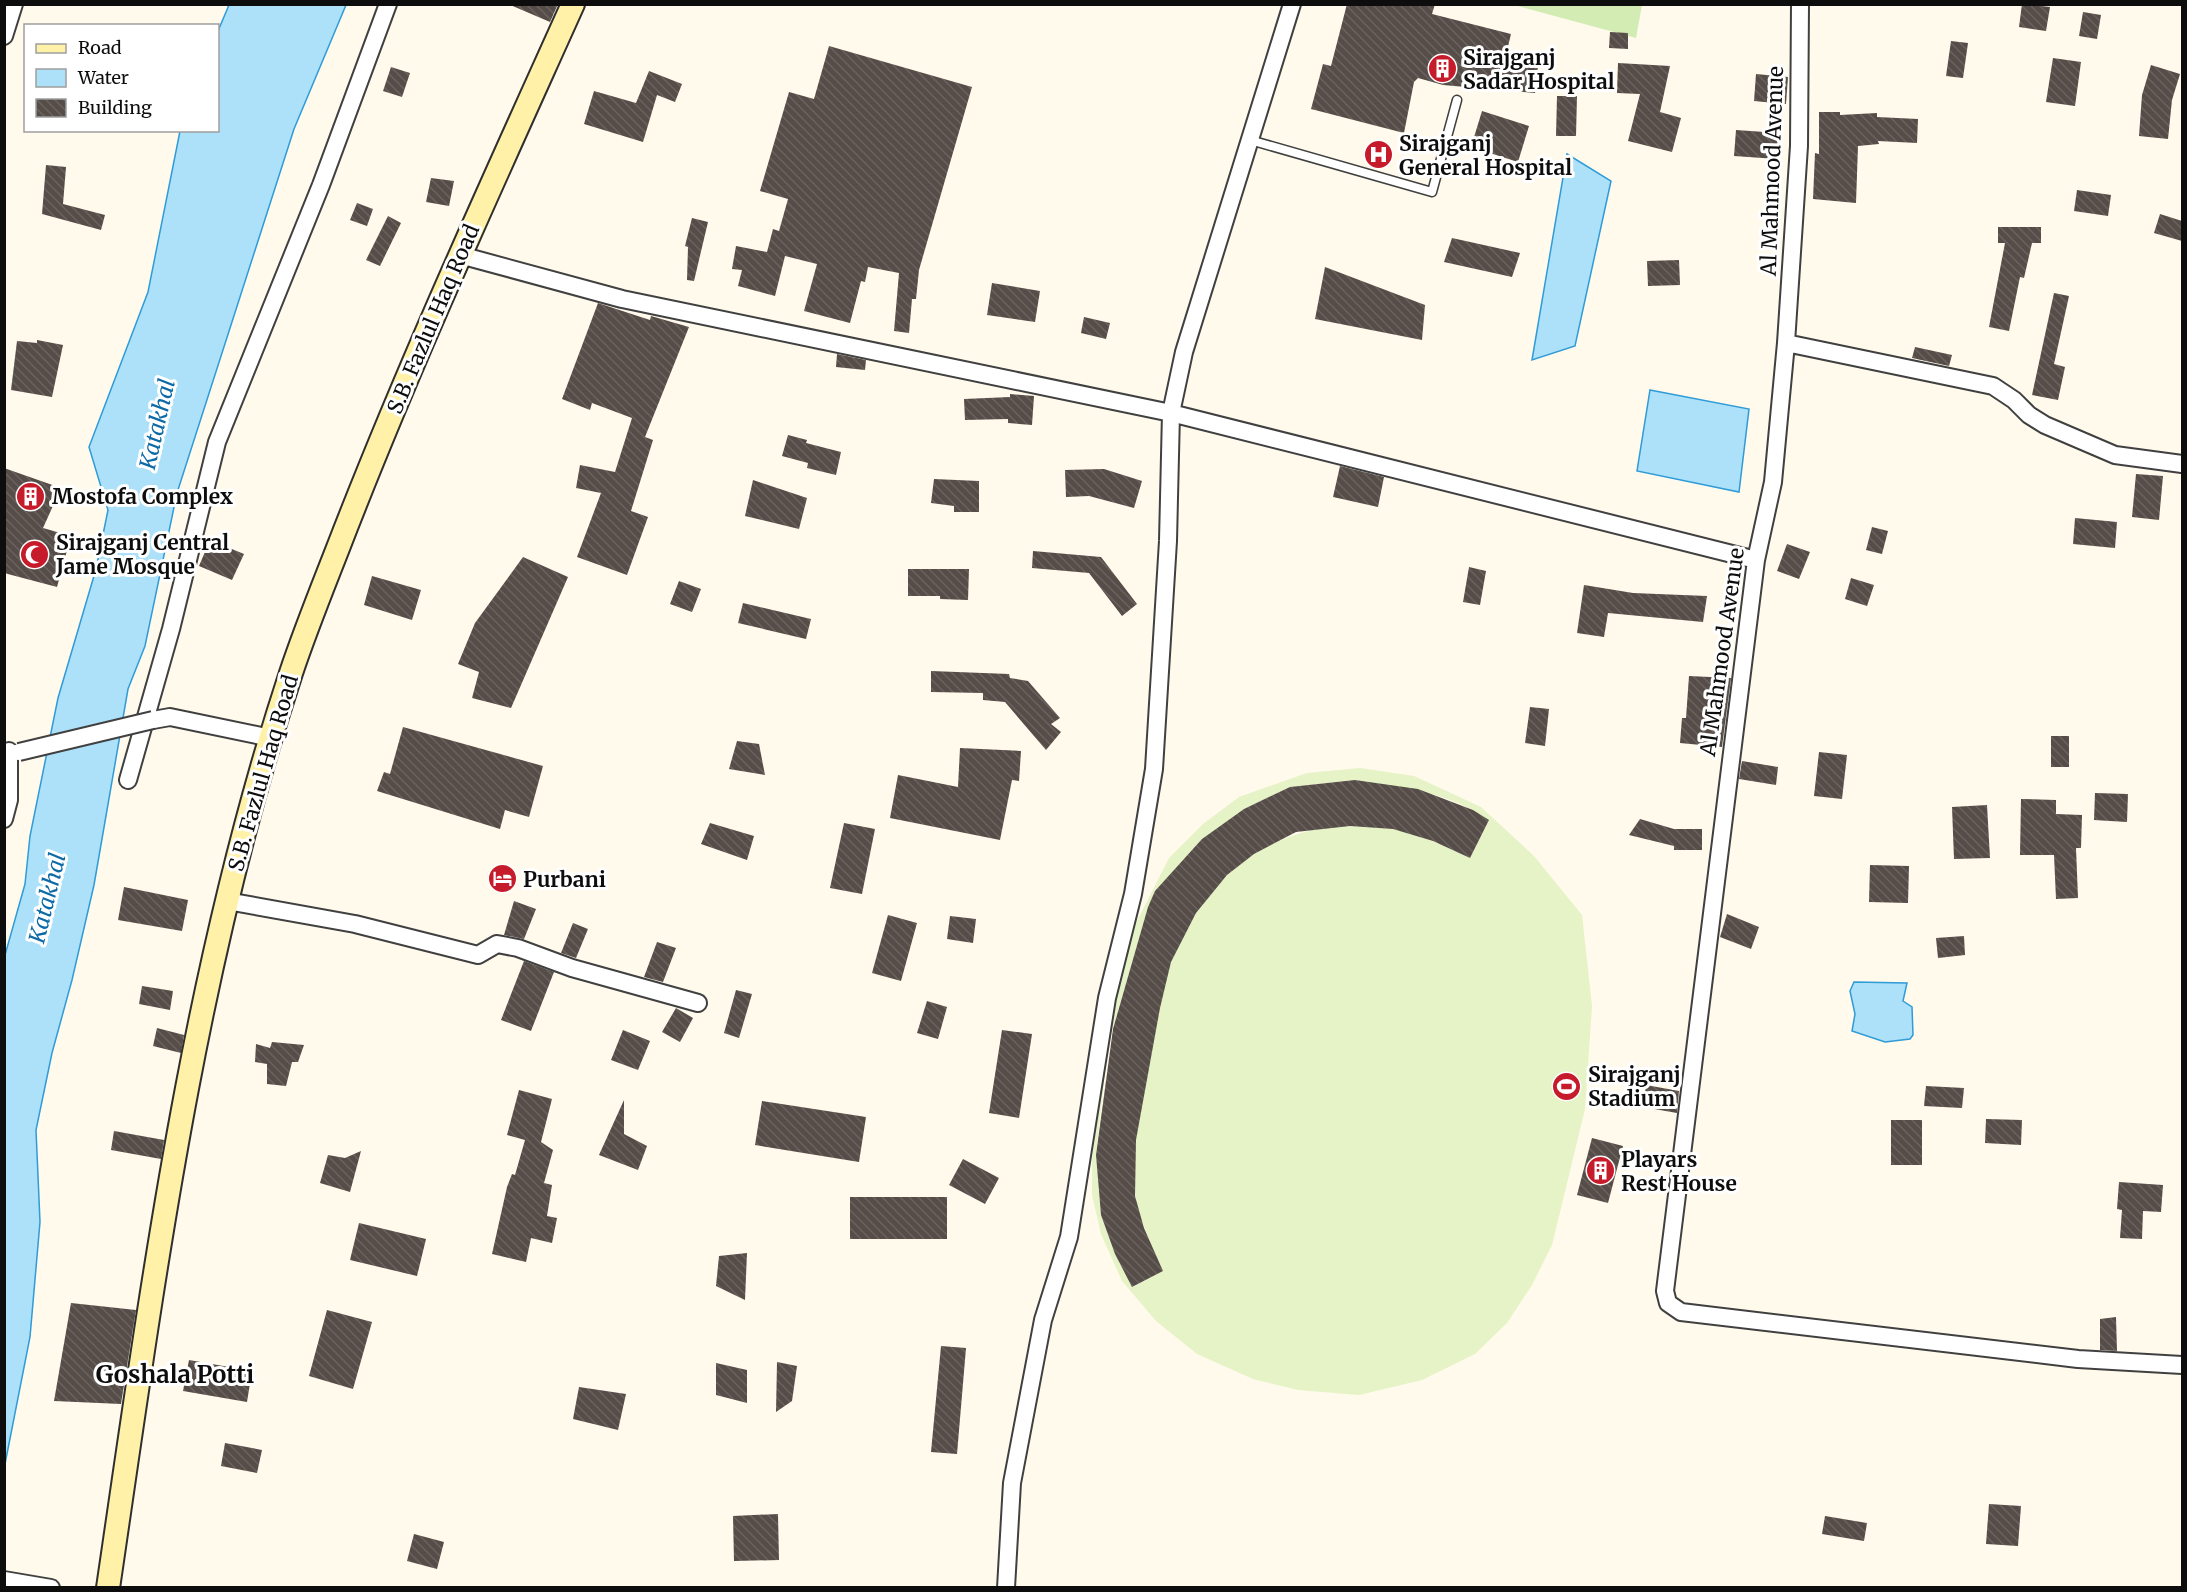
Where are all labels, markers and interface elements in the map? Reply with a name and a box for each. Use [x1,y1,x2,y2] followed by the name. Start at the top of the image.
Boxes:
[24,24,219,132] legend
[78,36,122,59] text: Road
[1463,44,1615,95] place label: Sirajganj Sadar Hospital
[1426,53,1458,85] building icon: Sirajganj Sadar Hospital
[1755,65,1789,277] street label: Al Mahmood Avenue
[77,66,129,89] text: Water
[78,96,152,119] text: Building
[1399,130,1572,181] place label: Sirajganj General Hospital
[1362,139,1394,171] hospital icon: Sirajganj General Hospital
[381,220,485,418] street label: S.B. Fazlul Haq Road
[133,376,181,473] water label: Katakhal
[15,480,47,512] building icon: Mostofa Complex
[52,483,233,510] place label: Mostofa Complex
[55,529,229,580] place label: Sirajganj Central Jame Mosque
[19,538,51,570] mosque icon: Sirajganj Central Jame Mosque
[1694,546,1750,759] street label: Al Mahmood Avenue
[222,671,304,874] street label: S.B. Fazlul Haq Road
[22,850,72,947] water label: Katakhal
[486,863,518,895] hotel icon: Purbani
[523,866,606,893] place label: Purbani
[1588,1061,1681,1112] place label: Sirajganj Stadium
[1551,1070,1583,1102] sports icon: Sirajganj Stadium
[1621,1146,1737,1197] place label: Playars Rest House
[1584,1155,1616,1187] building icon: Playars Rest House
[96,1359,254,1390] district label: Goshala Potti

